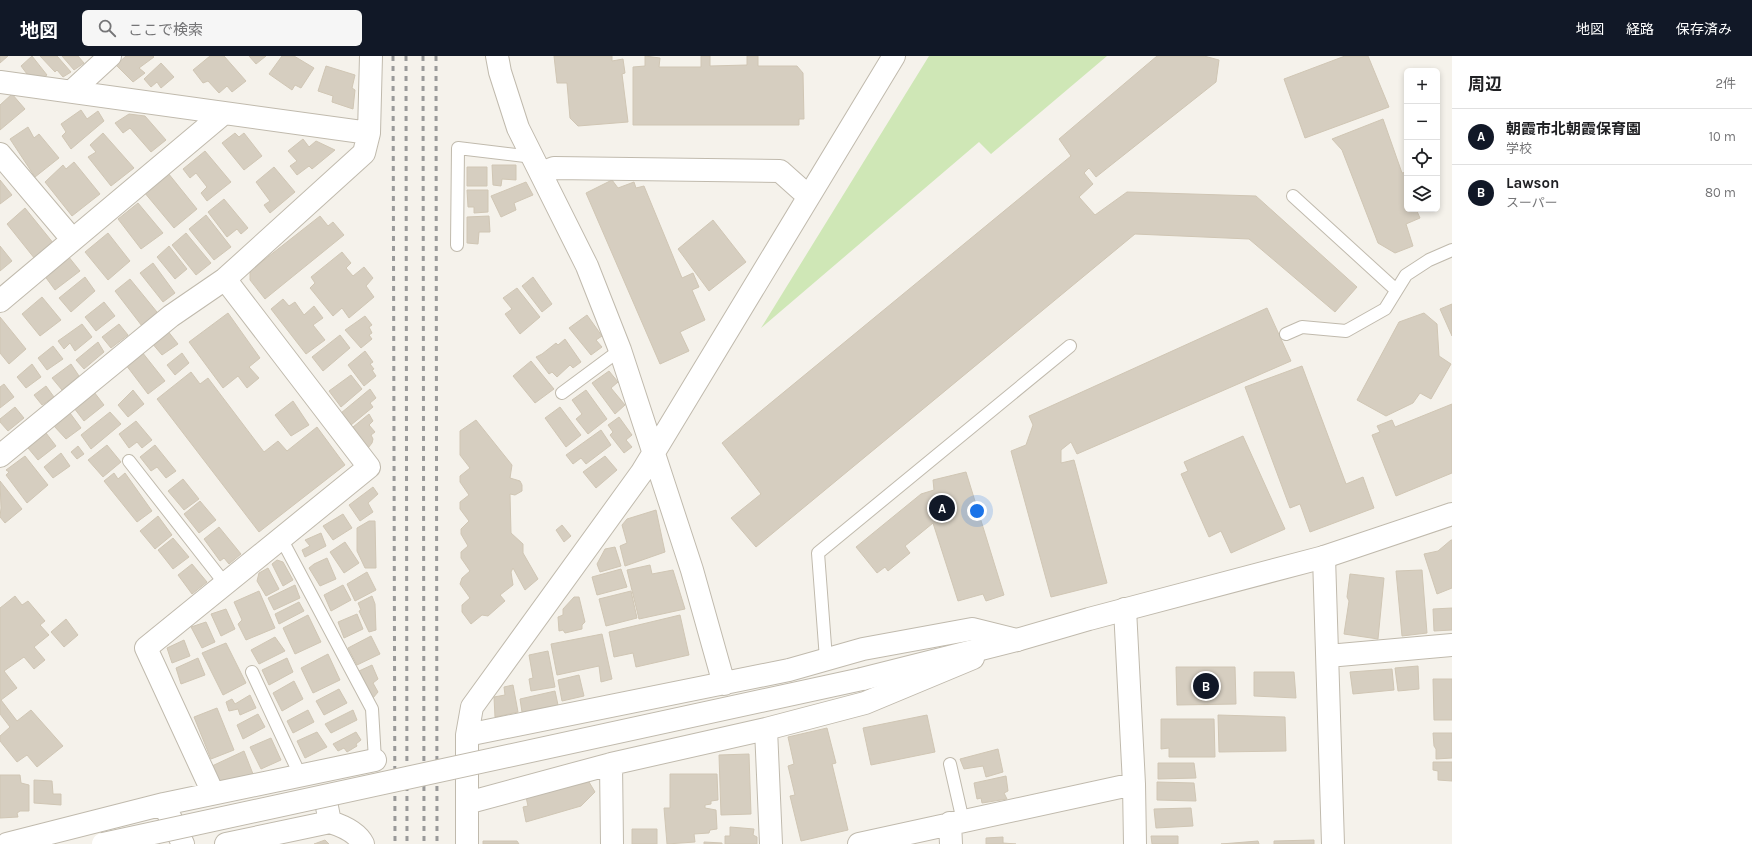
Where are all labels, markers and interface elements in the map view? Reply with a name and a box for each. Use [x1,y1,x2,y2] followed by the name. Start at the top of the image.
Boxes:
[82,10,362,46] search box
[96,17,118,39] icon: search
[20,20,58,42] text: 地図
[128,21,203,39] text: ここで検索
[1576,21,1604,38] text: 地図
[1626,21,1654,38] text: 経路
[1676,21,1732,38] text: 保存済み
[1404,68,1440,212] map controls
[1404,68,1440,104] button: +
[1468,74,1502,94] text: 周辺
[1715,76,1736,91] text: 2件
[1404,104,1440,140] button: −
[1506,120,1641,138] text: 朝霞市北朝霞保育園
[1477,129,1485,144] text: A
[1709,129,1736,144] text: 10 m
[1404,140,1440,176] button: locate
[1506,141,1532,156] text: 学校
[1506,174,1559,192] text: Lawson
[1404,176,1440,212] button: layers
[1477,185,1485,200] text: B
[1705,185,1736,200] text: 80 m
[1506,195,1558,210] text: スーパー
[929,493,955,523] pin: A
[967,501,987,521] your location
[1193,671,1219,701] pin: B

